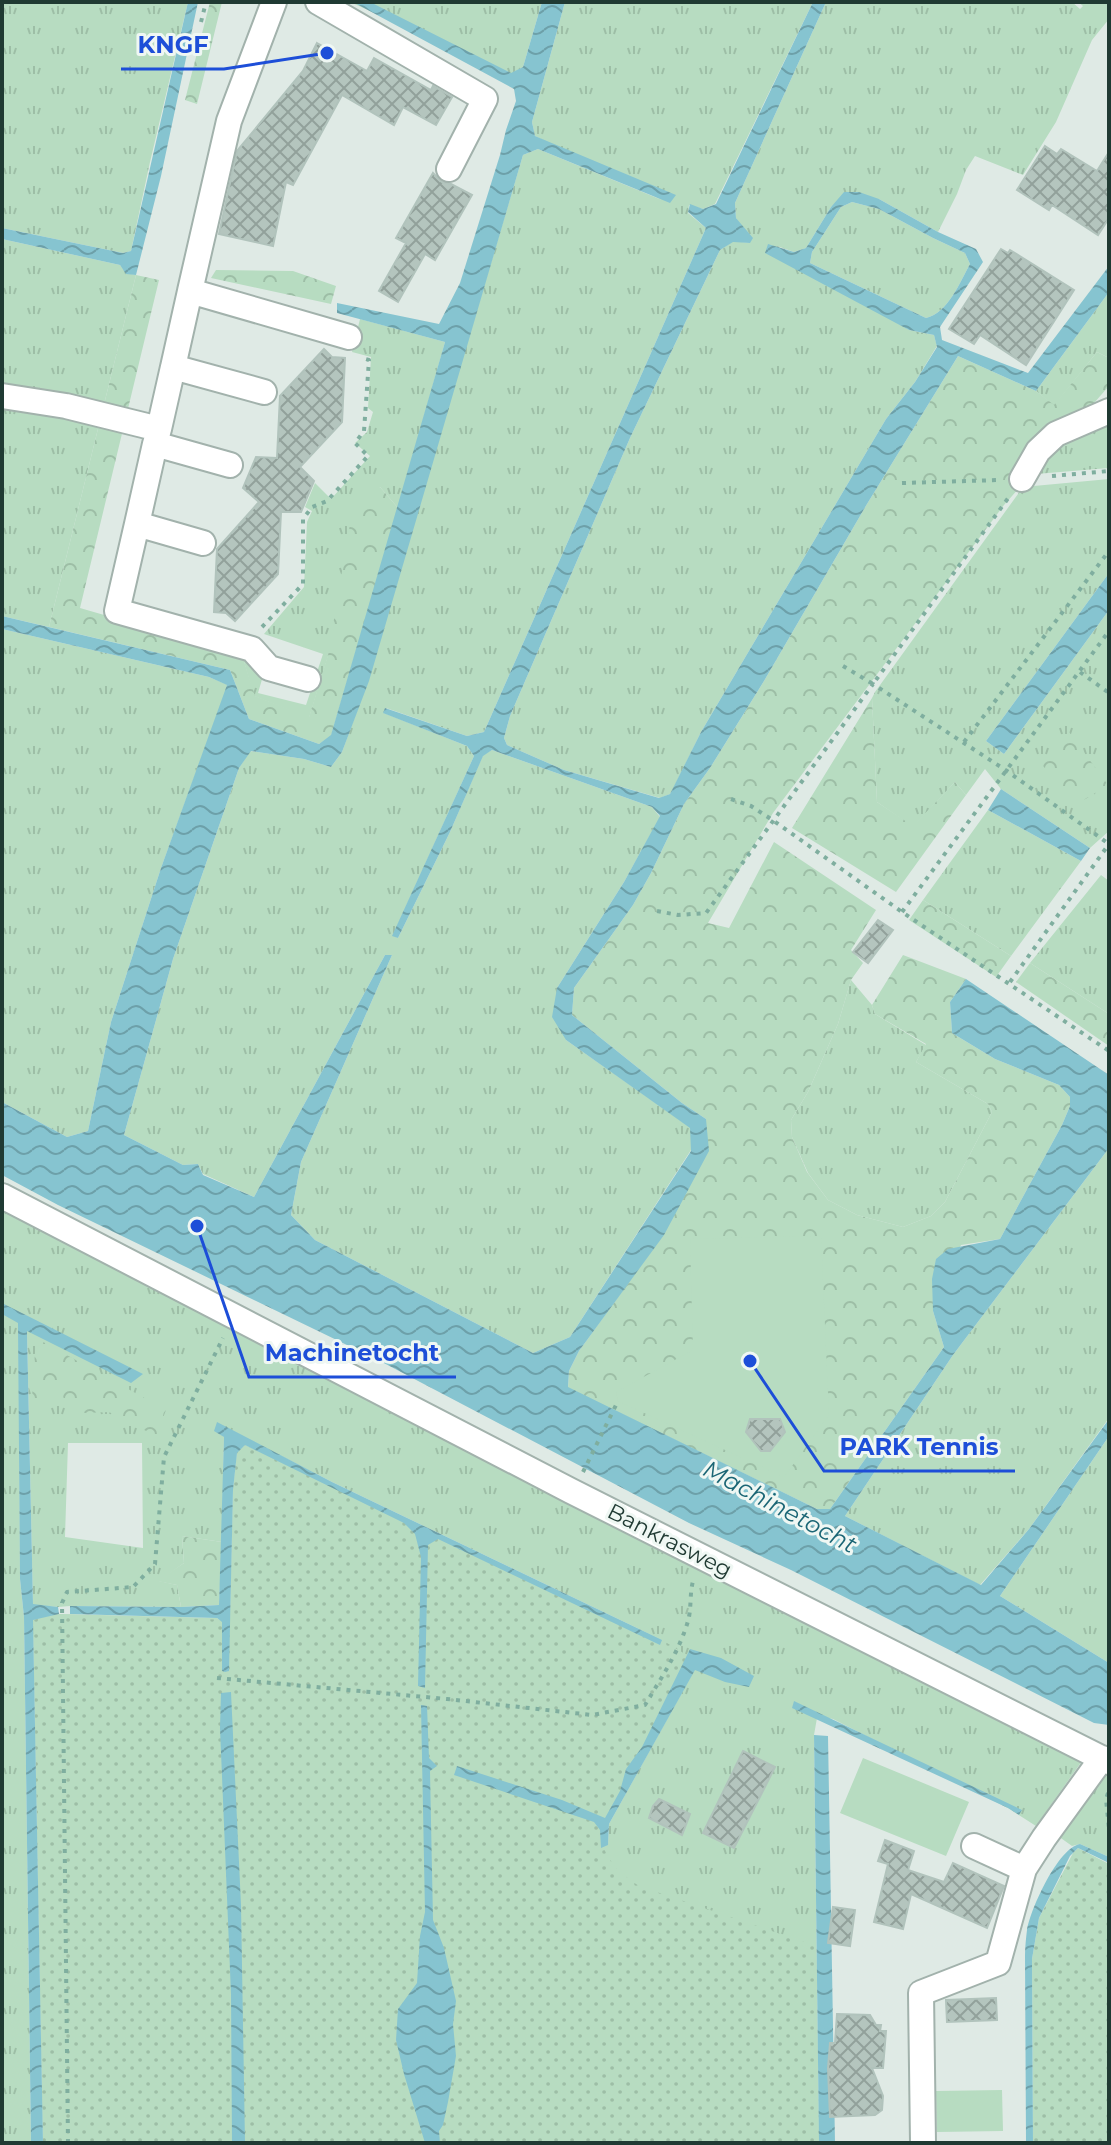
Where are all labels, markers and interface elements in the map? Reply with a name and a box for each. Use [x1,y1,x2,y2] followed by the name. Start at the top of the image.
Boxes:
[121,21,224,69] callout: KNGF
[138,30,209,59] text: KNGF
[249,1329,456,1377] callout: Machinetocht
[265,1338,440,1367] text: Machinetocht
[824,1423,1015,1471] callout: PARK Tennis
[840,1432,999,1461] text: PARK Tennis
[699,1454,862,1559] water label: Machinetocht
[603,1497,737,1583] street label: Bankrasweg

